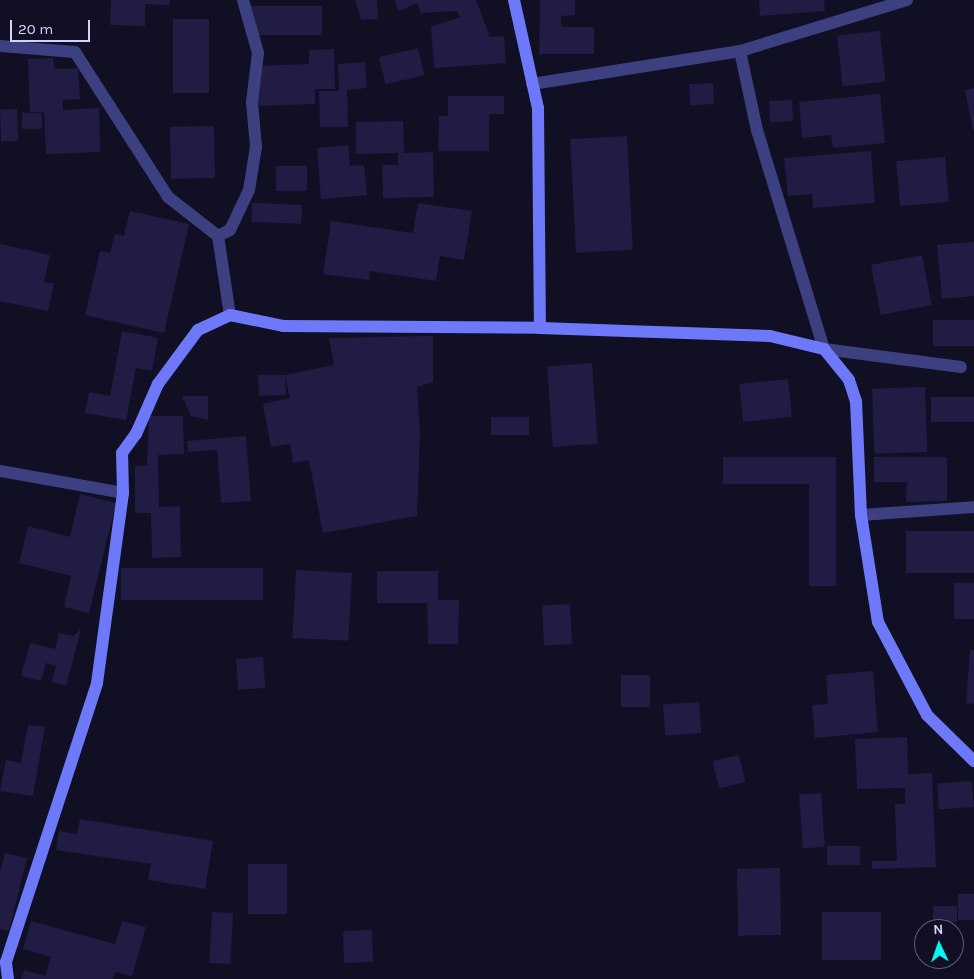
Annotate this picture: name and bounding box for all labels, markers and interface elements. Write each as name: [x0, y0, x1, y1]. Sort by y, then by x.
scale bar: [12, 10, 92, 42]
text: 20 m: [18, 20, 53, 38]
north arrow: [914, 919, 964, 969]
text: N: [933, 921, 944, 938]

